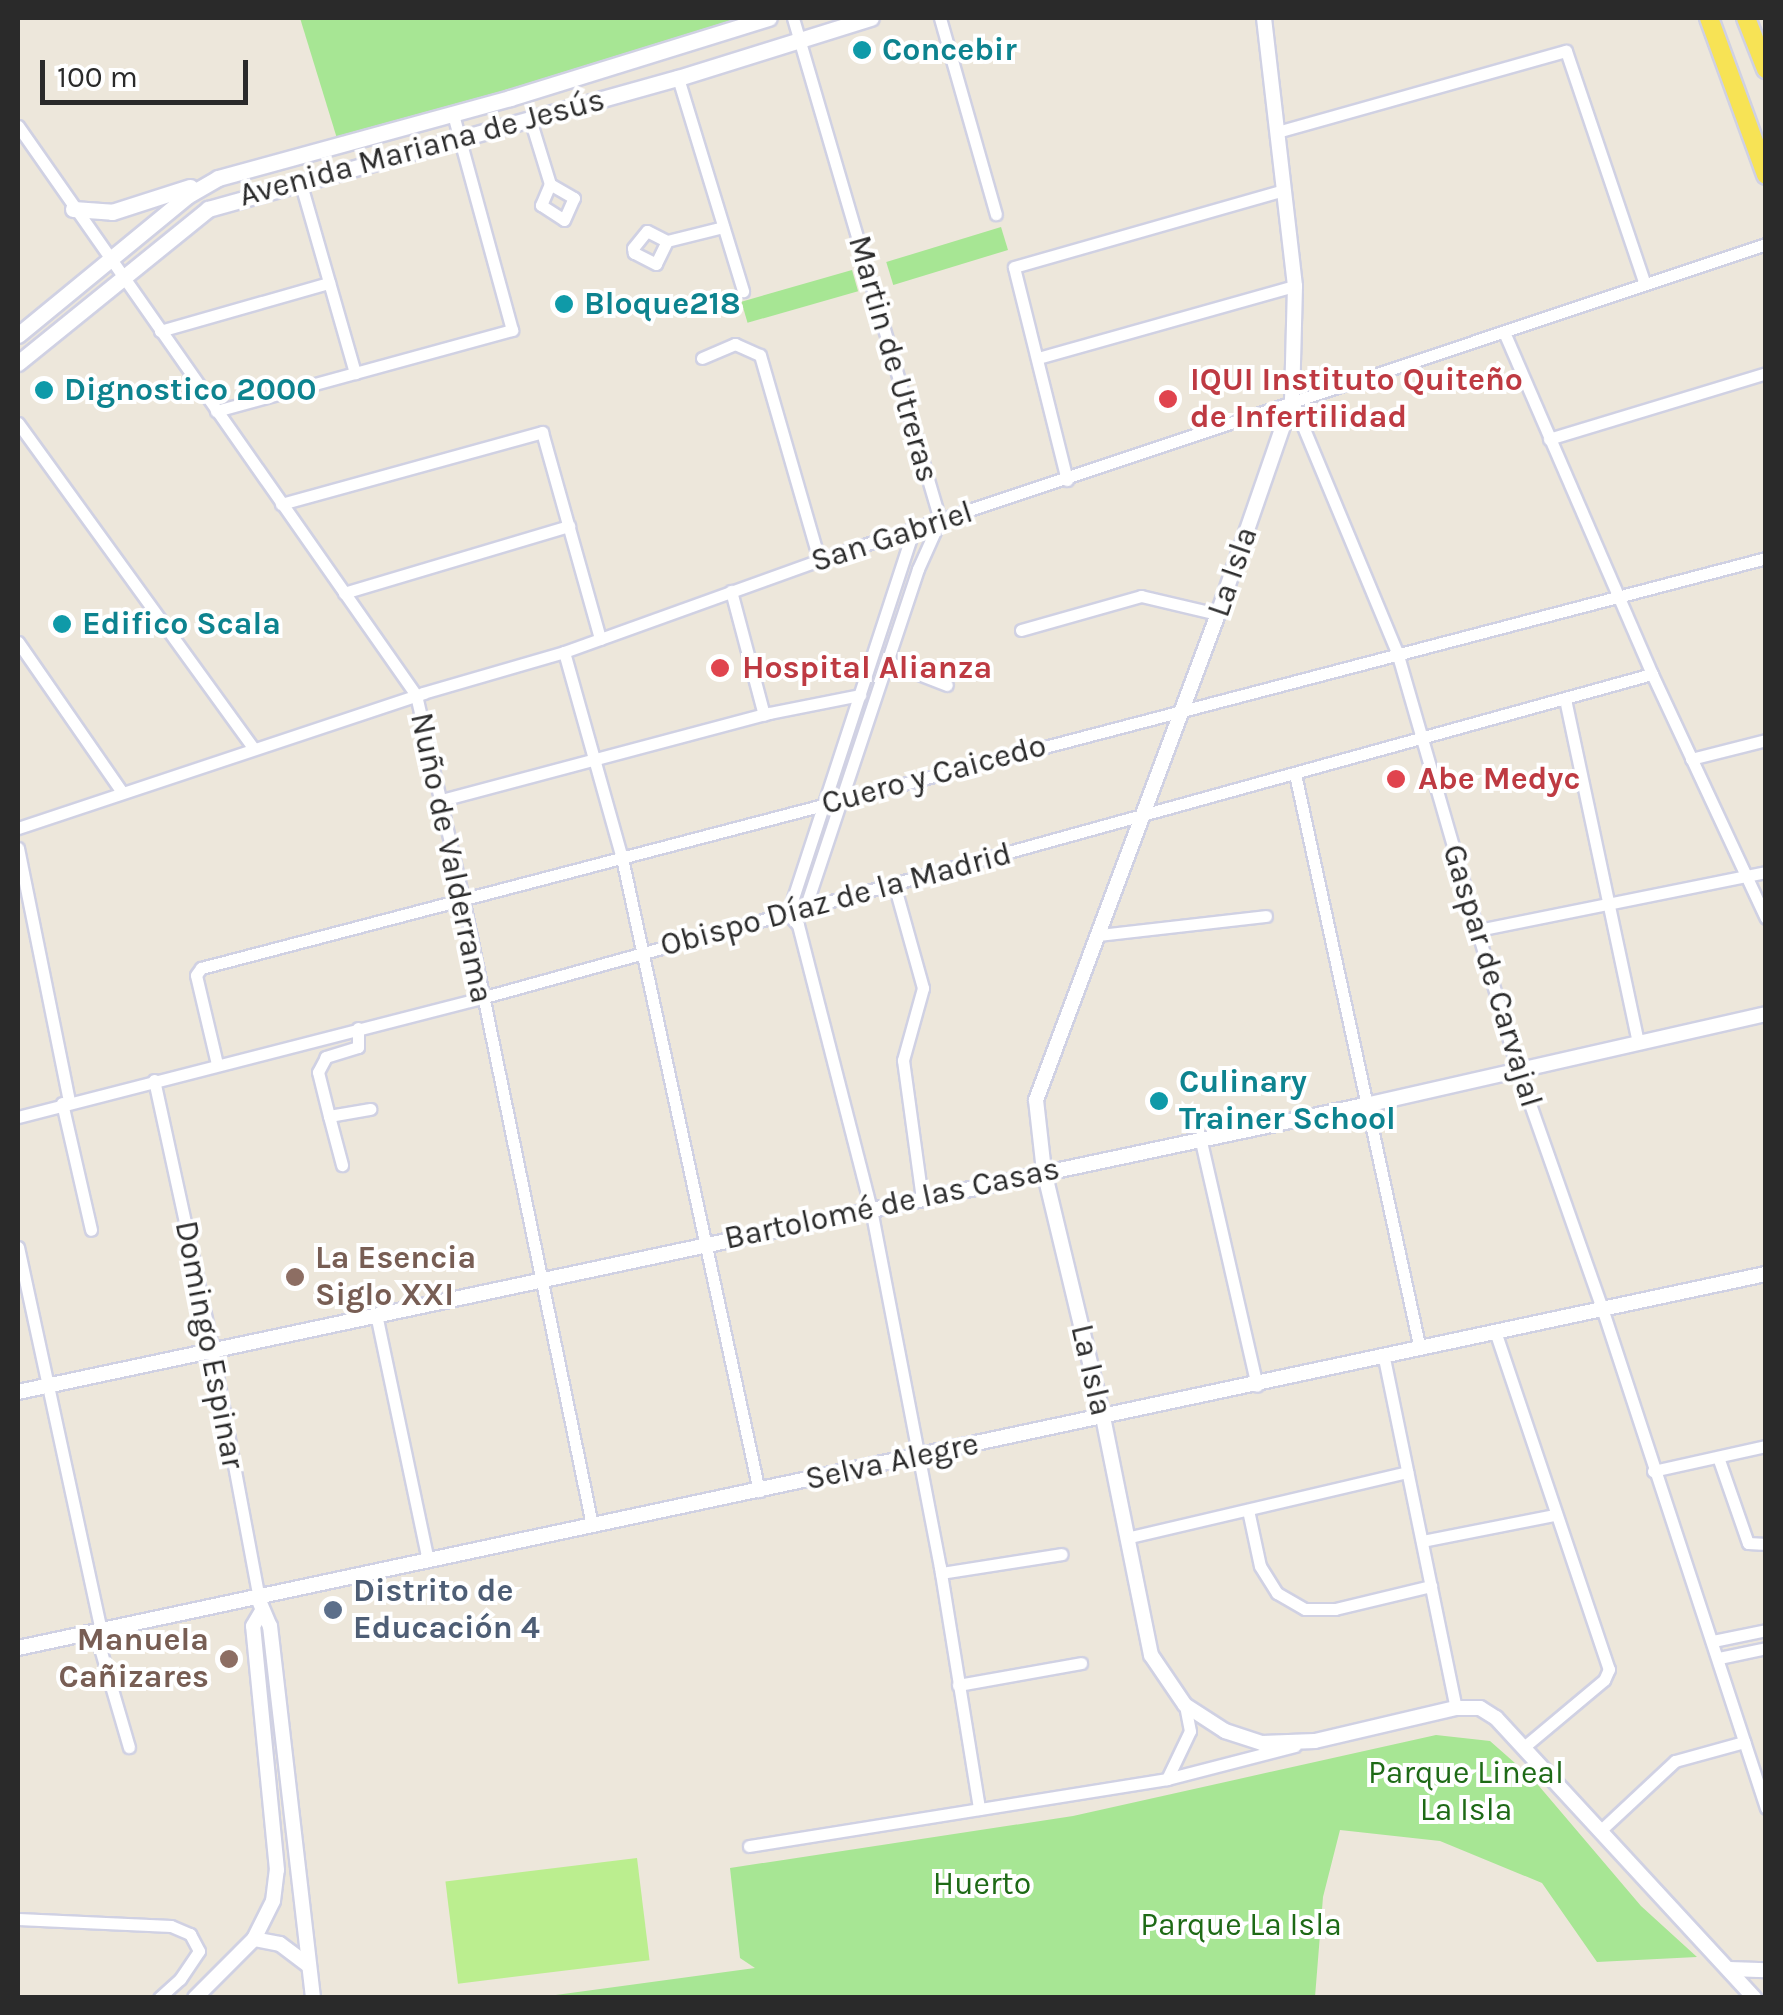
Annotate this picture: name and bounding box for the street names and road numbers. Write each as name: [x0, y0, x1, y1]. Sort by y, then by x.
street label: Avenida Mariana de Jesús: [235, 81, 609, 215]
street label: Martin de Utreras: [839, 231, 947, 487]
street label: San Gabriel: [806, 493, 978, 581]
street label: La Isla: [1200, 522, 1266, 622]
street label: Nuño de Valderrama: [401, 709, 501, 1007]
street label: Cuero y Caicedo: [818, 727, 1050, 823]
street label: Obispo Díaz de la Madrid: [656, 835, 1016, 965]
street label: Gaspar de Carvajal: [1434, 840, 1550, 1112]
street label: Bartolomé de las Casas: [721, 1150, 1063, 1258]
street label: Domingo Espinar: [166, 1218, 252, 1472]
street label: La Isla: [1062, 1321, 1120, 1419]
street label: Selva Alegre: [802, 1425, 982, 1499]

